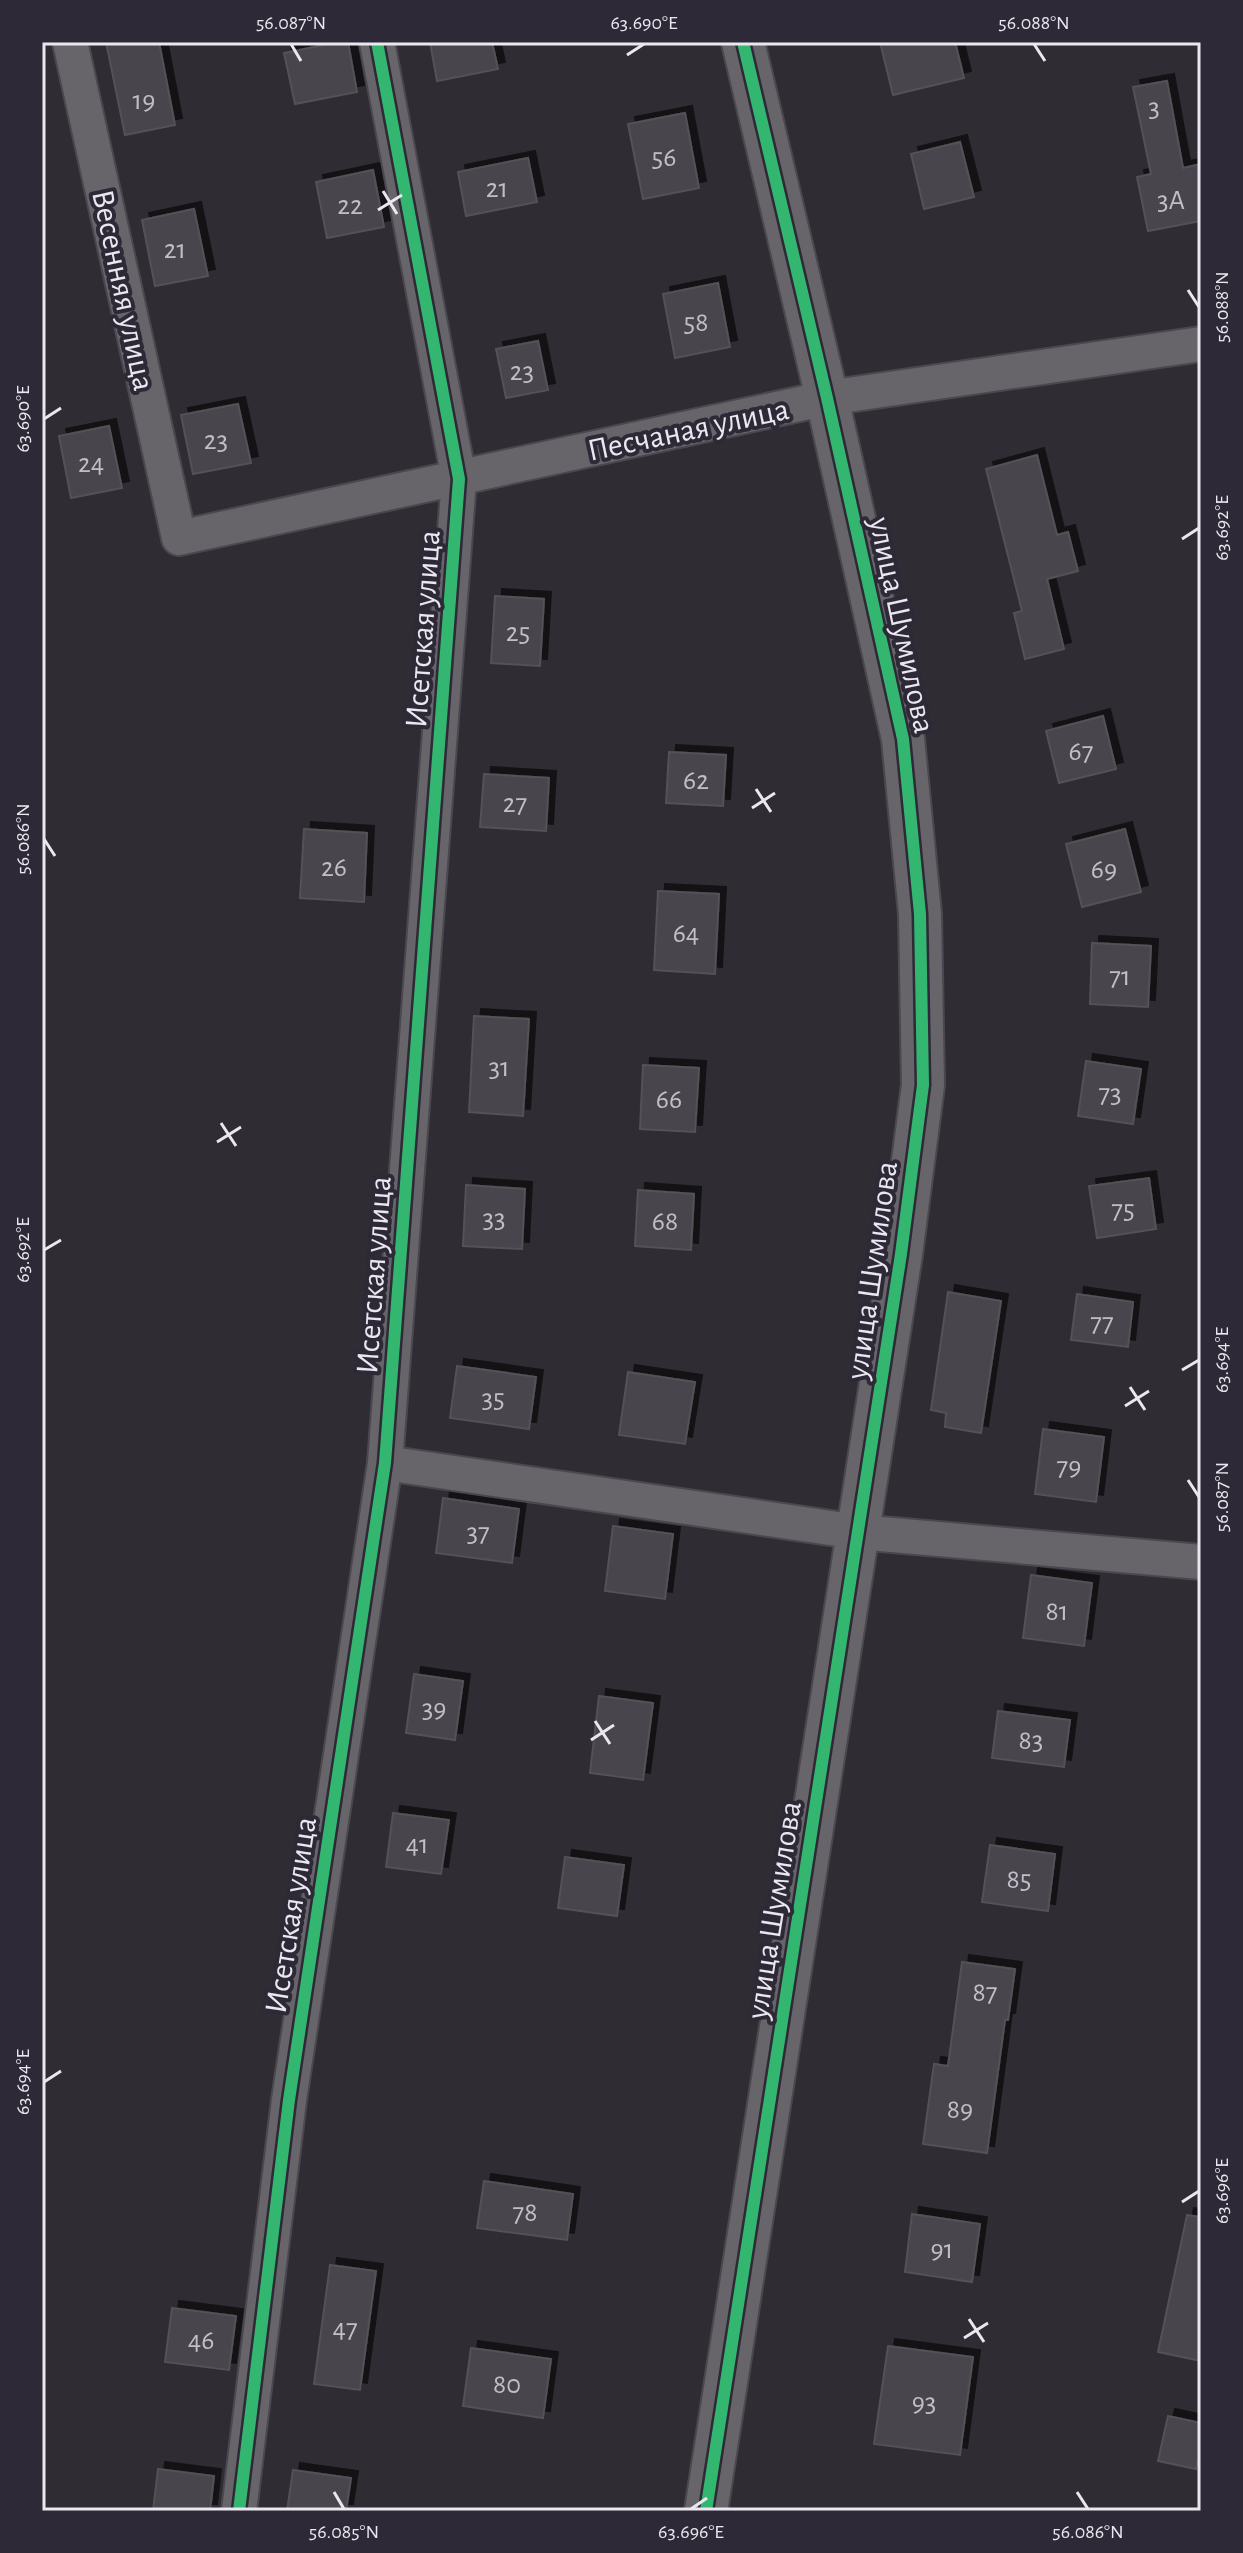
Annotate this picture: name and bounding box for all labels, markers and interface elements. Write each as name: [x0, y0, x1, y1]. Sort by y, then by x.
text: 56.087°N: [256, 13, 326, 33]
text: 63.690°E: [610, 13, 678, 33]
text: 56.088°N: [998, 13, 1070, 33]
house number: 19: [133, 87, 155, 115]
house number: 3: [1148, 94, 1160, 122]
house number: 56: [652, 144, 676, 172]
house number: 21: [486, 175, 508, 203]
street label: Весенняя улица: [86, 187, 160, 394]
house number: 3А: [1157, 187, 1185, 215]
house number: 22: [337, 192, 363, 220]
house number: 21: [164, 236, 186, 264]
text: 56.088°N: [1212, 271, 1232, 343]
house number: 58: [684, 309, 708, 337]
house number: 23: [510, 358, 534, 386]
text: 63.690°E: [13, 385, 33, 453]
street label: Песчаная улица: [585, 393, 792, 467]
house number: 23: [204, 427, 228, 455]
house number: 24: [78, 450, 104, 478]
text: 63.692°E: [1212, 495, 1232, 561]
street label: улица Шумилова: [863, 513, 941, 736]
street label: Исетская улица: [400, 529, 446, 729]
house number: 25: [506, 619, 530, 647]
house number: 67: [1069, 738, 1093, 766]
house number: 62: [683, 767, 709, 795]
house number: 27: [503, 790, 527, 818]
text: 56.086°N: [13, 803, 33, 875]
house number: 26: [321, 854, 347, 882]
house number: 69: [1091, 856, 1117, 884]
house number: 64: [673, 920, 699, 948]
house number: 71: [1109, 963, 1131, 991]
house number: 31: [488, 1054, 510, 1082]
house number: 73: [1098, 1080, 1122, 1108]
house number: 66: [656, 1086, 682, 1114]
street label: улица Шумилова: [841, 1159, 903, 1382]
street label: Исетская улица: [351, 1175, 397, 1375]
house number: 75: [1111, 1196, 1135, 1224]
house number: 33: [482, 1205, 506, 1233]
house number: 68: [652, 1208, 678, 1236]
text: 63.692°E: [13, 1217, 33, 1283]
house number: 77: [1090, 1309, 1114, 1337]
text: 63.694°E: [1212, 1327, 1232, 1393]
house number: 35: [481, 1385, 505, 1413]
house number: 79: [1057, 1453, 1081, 1481]
text: 56.087°N: [1212, 1462, 1232, 1532]
house number: 37: [466, 1519, 490, 1547]
house number: 81: [1046, 1598, 1068, 1626]
house number: 39: [422, 1695, 446, 1723]
house number: 83: [1019, 1727, 1043, 1755]
street label: улица Шумилова: [741, 1799, 807, 2022]
street label: Исетская улица: [260, 1815, 322, 2016]
house number: 41: [405, 1831, 429, 1859]
house number: 85: [1007, 1866, 1031, 1894]
house number: 87: [973, 1979, 997, 2007]
text: 63.694°E: [13, 2049, 33, 2115]
house number: 89: [947, 2096, 973, 2124]
text: 63.696°E: [1212, 2158, 1232, 2224]
house number: 78: [513, 2199, 537, 2227]
house number: 91: [931, 2236, 953, 2264]
house number: 47: [332, 2315, 358, 2343]
house number: 46: [188, 2327, 214, 2355]
house number: 80: [493, 2371, 521, 2399]
house number: 93: [912, 2389, 936, 2417]
text: 56.085°N: [309, 2522, 379, 2542]
text: 63.696°E: [658, 2522, 724, 2542]
text: 56.086°N: [1052, 2522, 1124, 2542]

